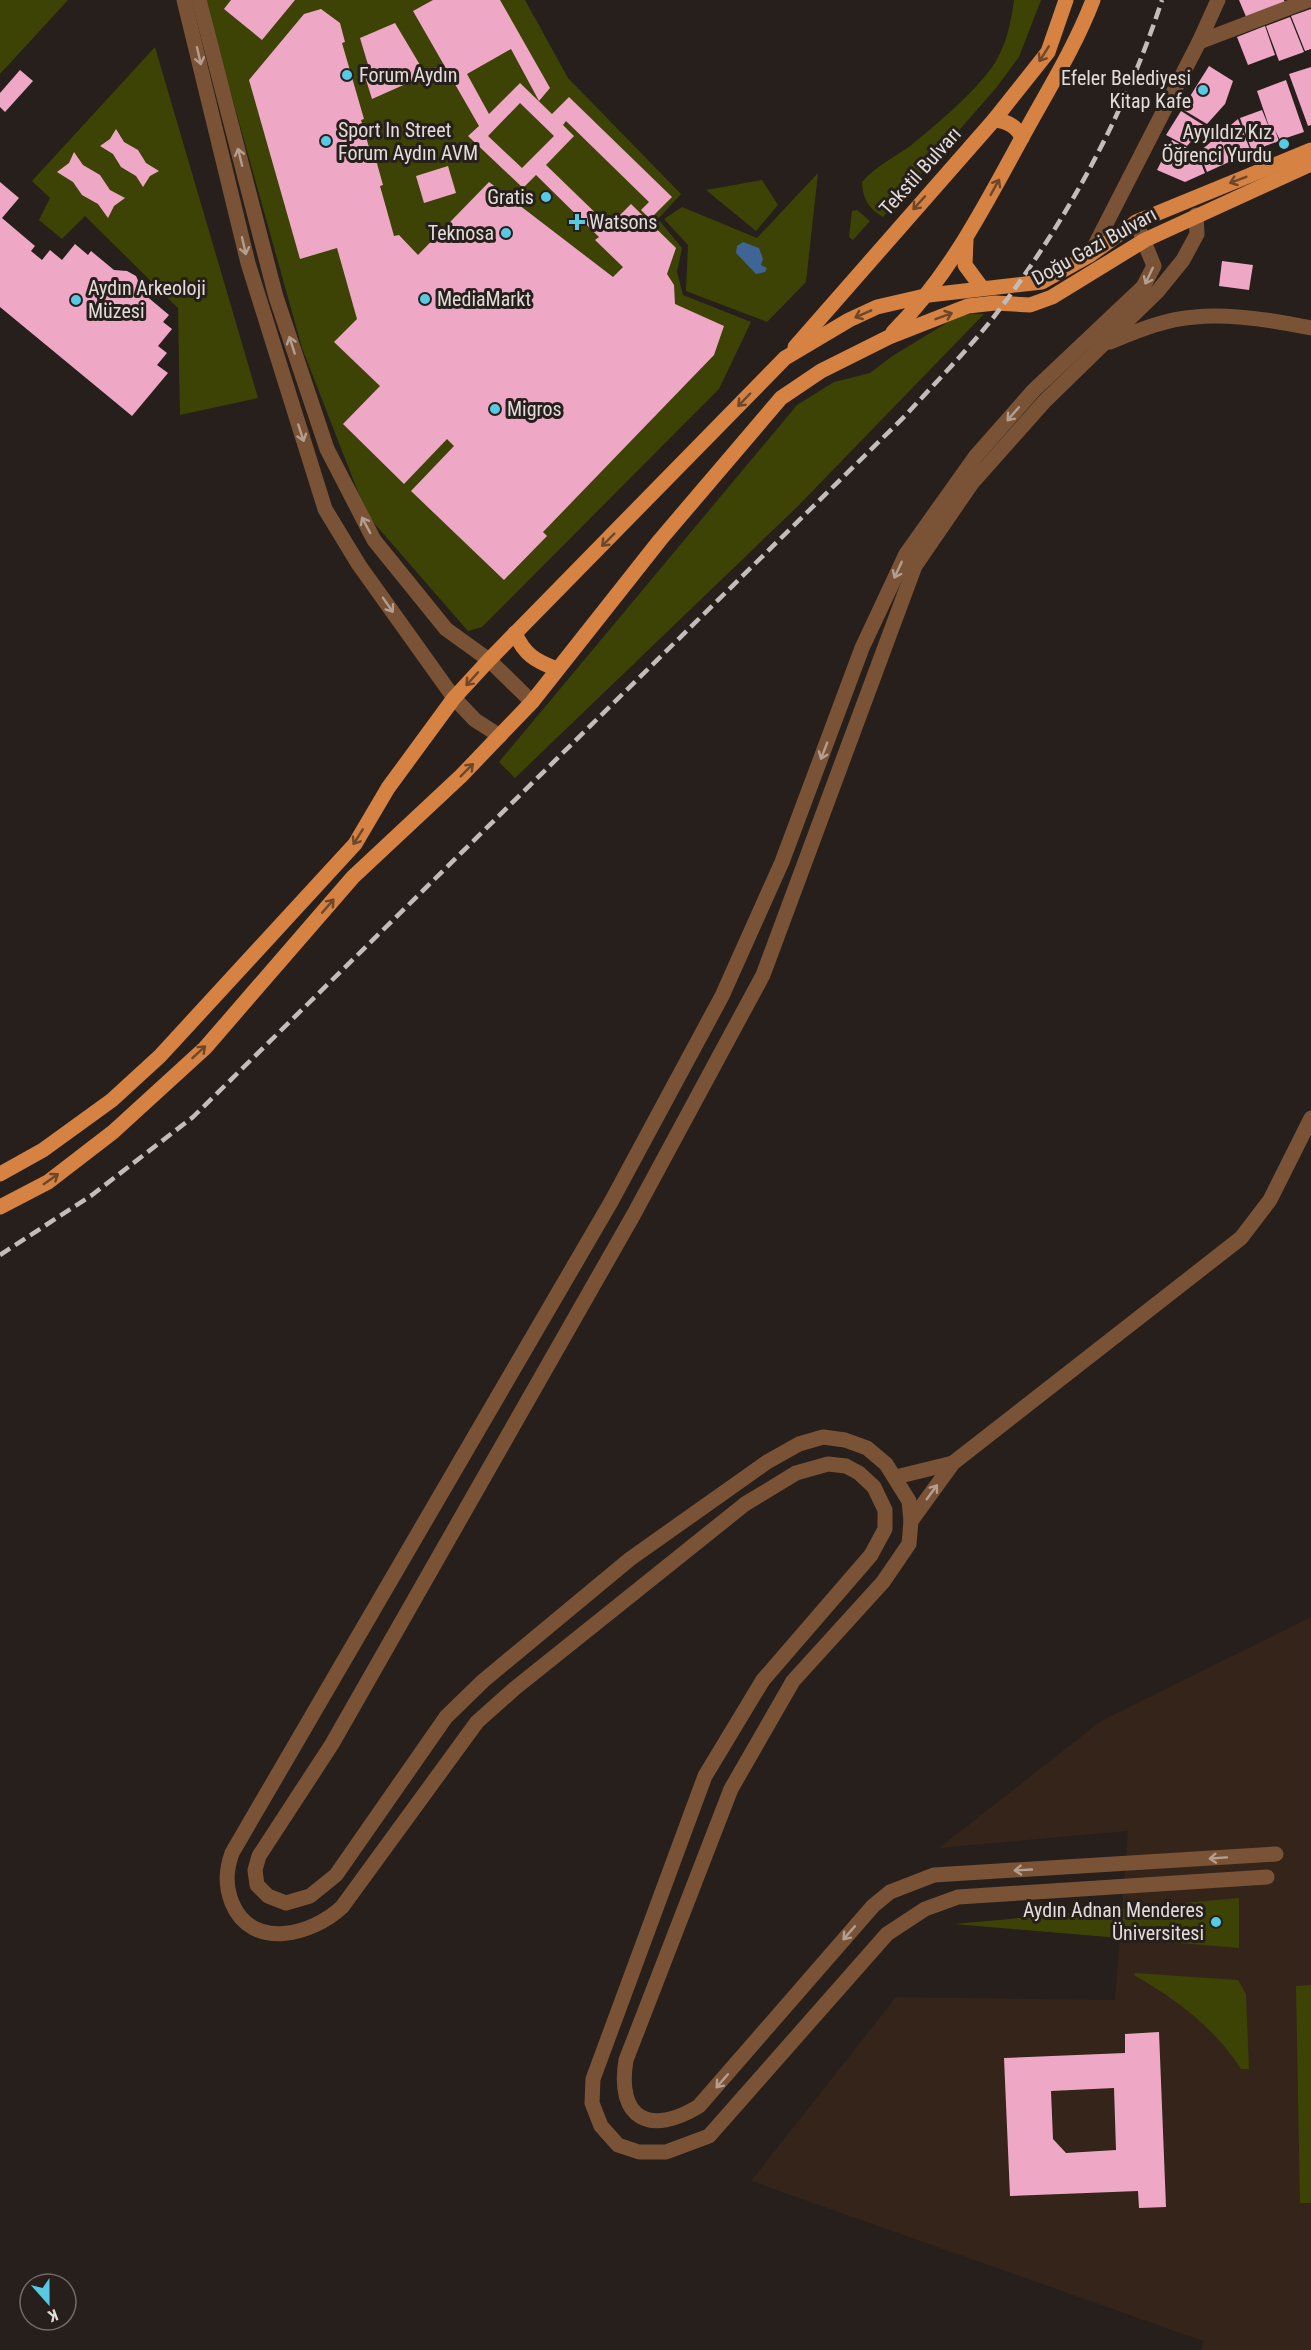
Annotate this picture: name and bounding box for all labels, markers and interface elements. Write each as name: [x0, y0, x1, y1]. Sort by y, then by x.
one-way arrow: [1038, 45, 1050, 62]
one-way arrow: [194, 46, 205, 66]
place label: Forum Aydın: [359, 63, 457, 87]
place label: Efeler Belediyesi Kitap Kafe: [1061, 66, 1191, 113]
marker: Forum Aydın: [340, 68, 354, 82]
marker: Efeler Belediyesi Kitap Kafe: [1196, 83, 1210, 97]
place label: Sport In Street Forum Aydın AVM: [338, 118, 478, 165]
place label: Ayyıldız Kız Öğrenci Yurdu: [1161, 120, 1272, 167]
street label: Tekstil Bulvarı: [874, 122, 966, 220]
marker: Sport In Street Forum Aydın AVM: [319, 134, 333, 148]
marker: Ayyıldız Kız Öğrenci Yurdu: [1277, 137, 1291, 151]
one-way arrow: [234, 148, 246, 167]
one-way arrow: [1229, 175, 1247, 186]
one-way arrow: [989, 179, 1001, 196]
place label: Gratis: [487, 185, 534, 209]
marker: Gratis: [539, 190, 553, 204]
one-way arrow: [912, 195, 926, 210]
street label: Doğu Gazi Bulvarı: [1027, 202, 1161, 290]
place label: Watsons: [589, 210, 657, 234]
marker: Watsons: [570, 215, 584, 229]
place label: Teknosa: [428, 221, 494, 245]
marker: Teknosa: [499, 226, 513, 240]
one-way arrow: [239, 236, 250, 255]
one-way arrow: [1143, 266, 1155, 284]
place label: Aydın Arkeoloji Müzesi: [88, 276, 206, 323]
place label: MediaMarkt: [437, 287, 531, 311]
marker: MediaMarkt: [418, 292, 432, 306]
marker: Aydın Arkeoloji Müzesi: [69, 293, 83, 307]
one-way arrow: [855, 308, 873, 320]
one-way arrow: [934, 310, 953, 321]
one-way arrow: [286, 336, 297, 355]
one-way arrow: [737, 393, 752, 408]
place label: Migros: [507, 397, 562, 421]
marker: Migros: [488, 402, 502, 416]
one-way arrow: [1006, 406, 1020, 421]
one-way arrow: [296, 423, 307, 442]
one-way arrow: [360, 516, 371, 534]
one-way arrow: [601, 532, 615, 547]
one-way arrow: [891, 561, 903, 579]
one-way arrow: [382, 597, 394, 613]
one-way arrow: [465, 671, 479, 686]
one-way arrow: [817, 741, 828, 759]
one-way arrow: [460, 762, 475, 777]
one-way arrow: [352, 828, 364, 845]
one-way arrow: [321, 899, 335, 914]
one-way arrow: [192, 1045, 207, 1060]
one-way arrow: [43, 1173, 59, 1185]
one-way arrow: [926, 1485, 938, 1501]
one-way arrow: [1209, 1853, 1229, 1864]
one-way arrow: [1014, 1865, 1034, 1876]
place label: Aydın Adnan Menderes Üniversitesi: [1023, 1898, 1204, 1945]
marker: Aydın Adnan Menderes Üniversitesi: [1209, 1915, 1223, 1929]
one-way arrow: [842, 1925, 856, 1940]
one-way arrow: [715, 2073, 729, 2088]
north arrow: [18, 2272, 78, 2332]
text: K: [46, 2305, 61, 2326]

